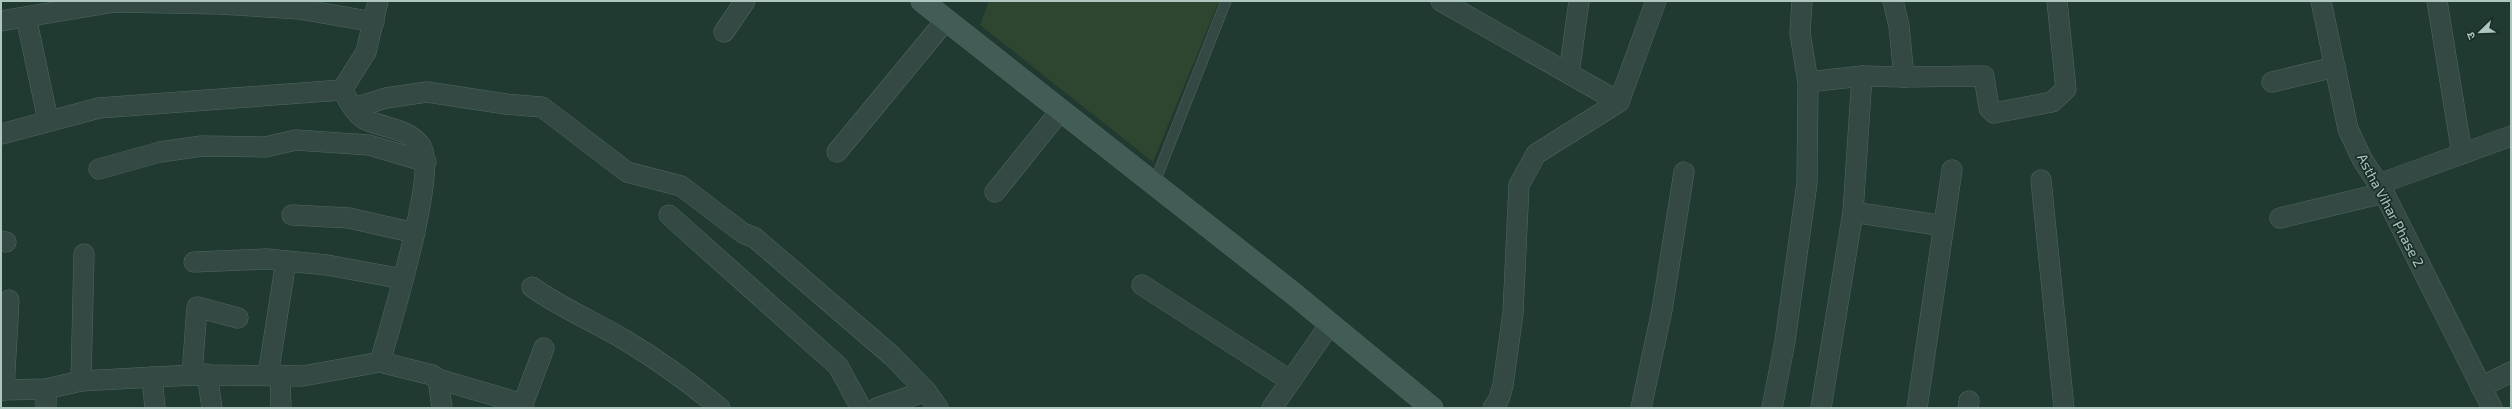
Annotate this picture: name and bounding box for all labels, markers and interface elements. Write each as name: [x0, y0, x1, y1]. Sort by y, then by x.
north arrow: [2460, 12, 2500, 52]
text: उ: [2463, 30, 2478, 42]
street label: Astha Vihar Phase 2: [2354, 151, 2428, 270]

